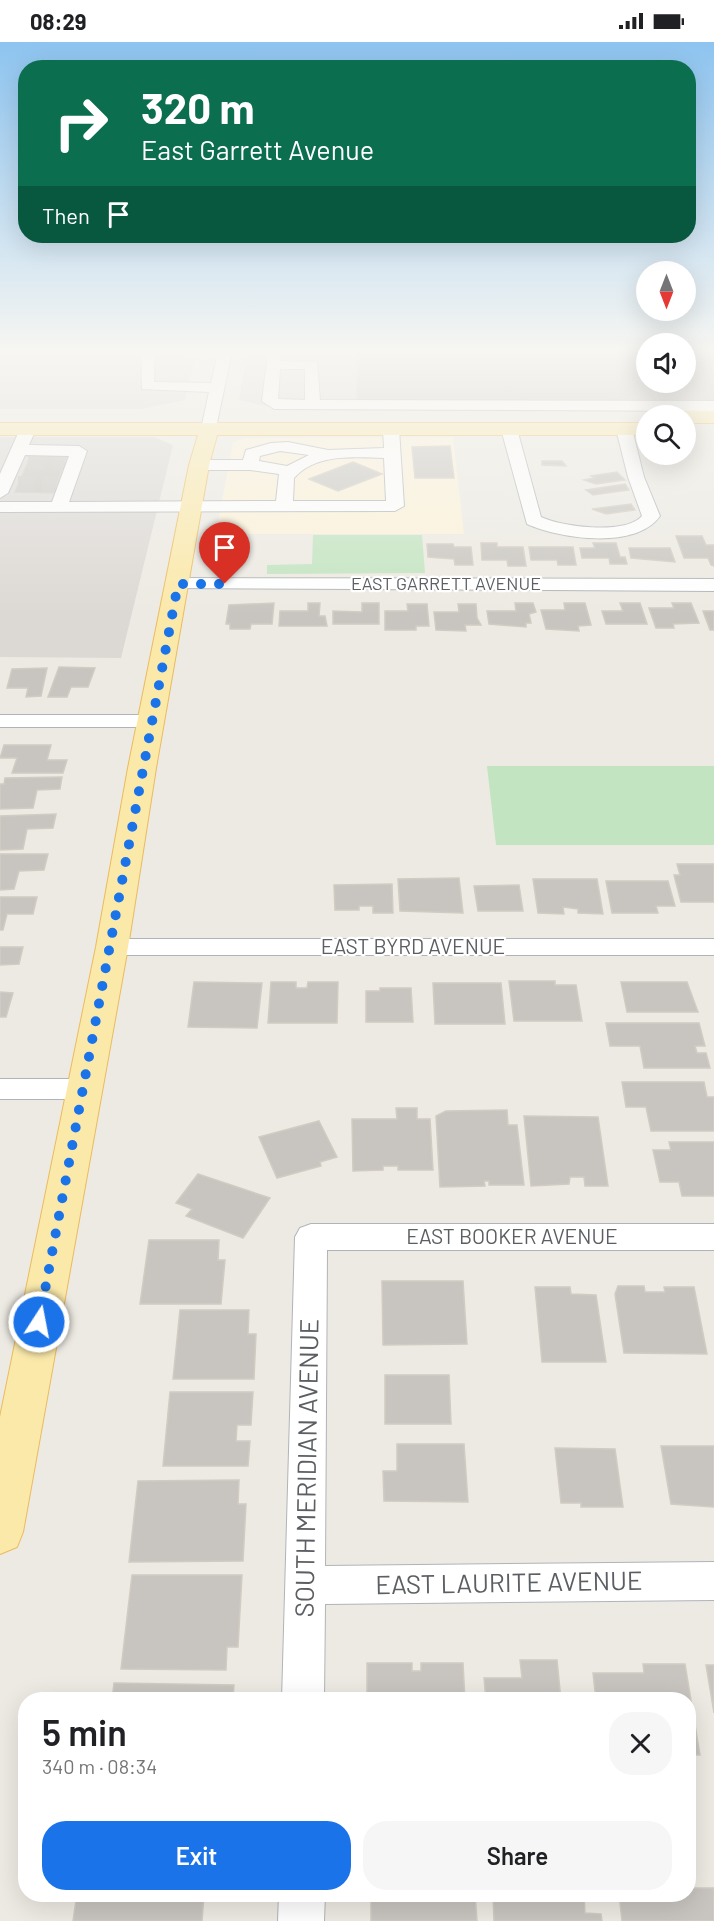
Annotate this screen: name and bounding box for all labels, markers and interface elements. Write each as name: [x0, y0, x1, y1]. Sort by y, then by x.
text: 08:29: [30, 8, 86, 34]
text: 320 m: [141, 82, 255, 132]
icon: right: [42, 84, 120, 162]
text: East Garrett Avenue: [141, 133, 374, 165]
icon: arrive: [102, 198, 135, 231]
text: Then: [42, 202, 90, 228]
north arrow: [636, 261, 696, 321]
map controls: [636, 261, 696, 465]
button: sound: [636, 333, 696, 393]
button: search: [636, 405, 696, 465]
pin: [199, 522, 250, 584]
icon: arrive: [208, 531, 241, 564]
street label: EAST GARRETT AVENUE: [351, 572, 541, 594]
street label: EAST BYRD AVENUE: [321, 933, 505, 958]
street label: EAST BOOKER AVENUE: [406, 1223, 618, 1248]
position arrow: [7, 1290, 71, 1354]
street label: SOUTH MERIDIAN AVENUE: [287, 1318, 324, 1618]
street label: EAST LAURITE AVENUE: [375, 1564, 643, 1599]
text: 5 min: [42, 1710, 127, 1753]
button: close: [609, 1712, 672, 1775]
text: 340 m · 08:34: [42, 1754, 157, 1778]
button: Exit: [42, 1821, 351, 1890]
button: Share: [363, 1821, 672, 1890]

